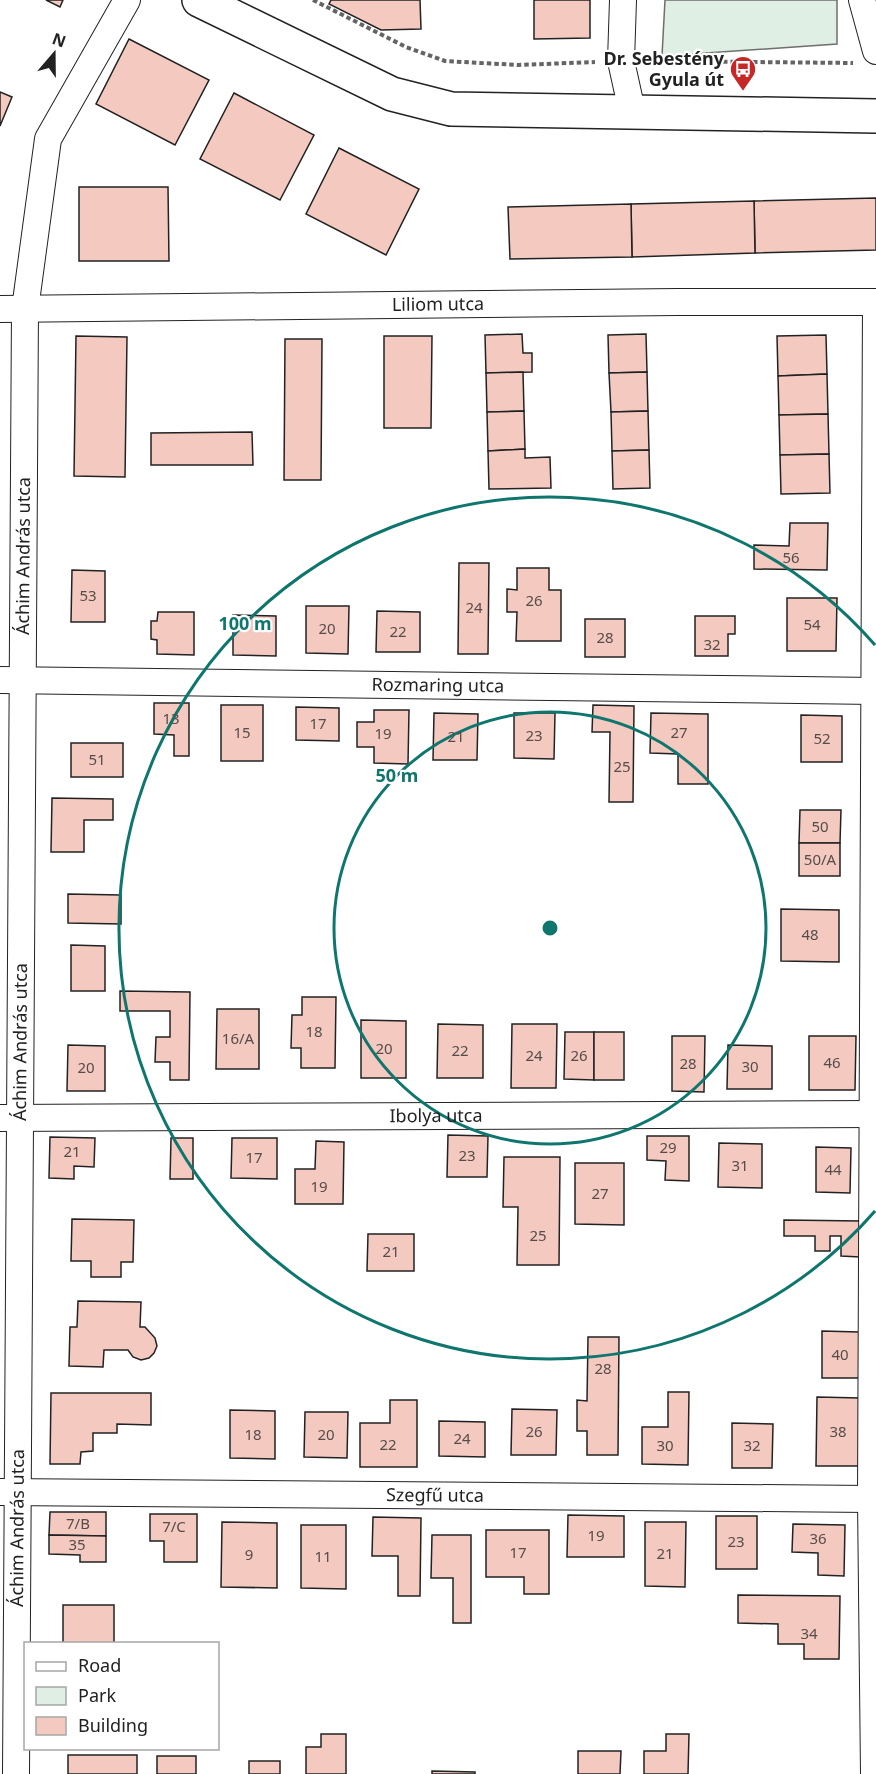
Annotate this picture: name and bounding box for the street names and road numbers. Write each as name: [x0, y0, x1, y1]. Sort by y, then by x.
street label: Liliom utca: [392, 291, 484, 316]
street label: Áchim András utca: [10, 477, 35, 635]
street label: Rozmaring utca: [371, 672, 504, 697]
street label: Áchim András utca: [7, 963, 32, 1121]
street label: Ibolya utca: [389, 1103, 483, 1127]
street label: Áchim András utca: [4, 1449, 29, 1607]
street label: Szegfű utca: [386, 1482, 484, 1507]

